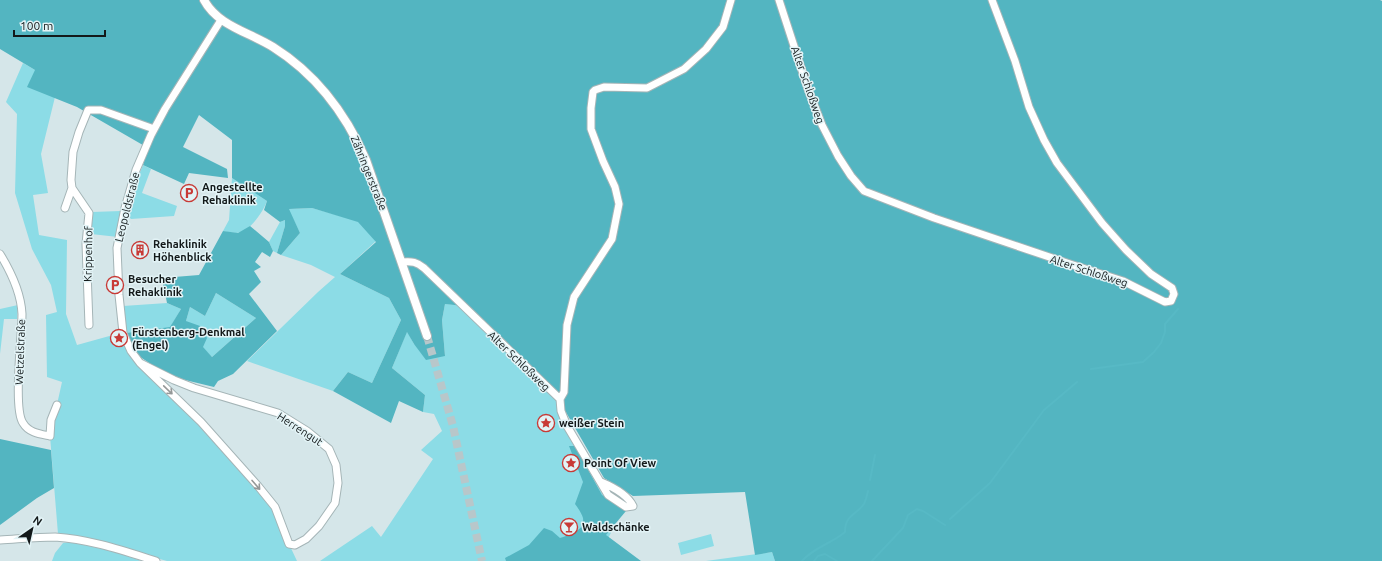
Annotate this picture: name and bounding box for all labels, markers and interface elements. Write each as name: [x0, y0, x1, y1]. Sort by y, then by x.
scale bar: [14, 12, 105, 38]
text: 100 m: [20, 19, 53, 32]
street label: Alter Schloßweg: [789, 45, 827, 125]
street label: Zähringerstraße: [349, 134, 389, 212]
street label: Leopoldstraße: [112, 171, 142, 243]
place label: Angestellte Rehaklinik: [202, 181, 263, 206]
parking icon: Angestellte Rehaklinik: [179, 183, 199, 203]
street label: Krippenhof: [82, 225, 94, 282]
place label: Rehaklinik Höhenblick: [153, 238, 212, 263]
building icon: Rehaklinik Höhenblick: [130, 240, 150, 260]
street label: Alter Schloßweg: [1049, 253, 1129, 289]
place label: Besucher Rehaklinik: [128, 273, 183, 298]
parking icon: Besucher Rehaklinik: [105, 275, 125, 295]
street label: Wetzelstraße: [13, 319, 27, 385]
place label: Fürstenberg-Denkmal (Engel): [132, 326, 245, 352]
place icon: Fürstenberg-Denkmal (Engel): [109, 328, 129, 348]
street label: Alter Schloßweg: [486, 329, 552, 393]
one-way arrow: [163, 385, 173, 395]
street label: Herrengut: [275, 410, 325, 448]
place icon: weißer Stein: [536, 413, 556, 433]
place label: weißer Stein: [559, 417, 624, 429]
place icon: Point Of View: [561, 453, 581, 473]
place label: Point Of View: [584, 457, 657, 469]
one-way arrow: [252, 480, 261, 490]
north arrow: [12, 509, 52, 549]
text: N: [31, 513, 44, 528]
bar icon: Waldschänke: [559, 517, 579, 537]
place label: Waldschänke: [582, 521, 650, 533]

